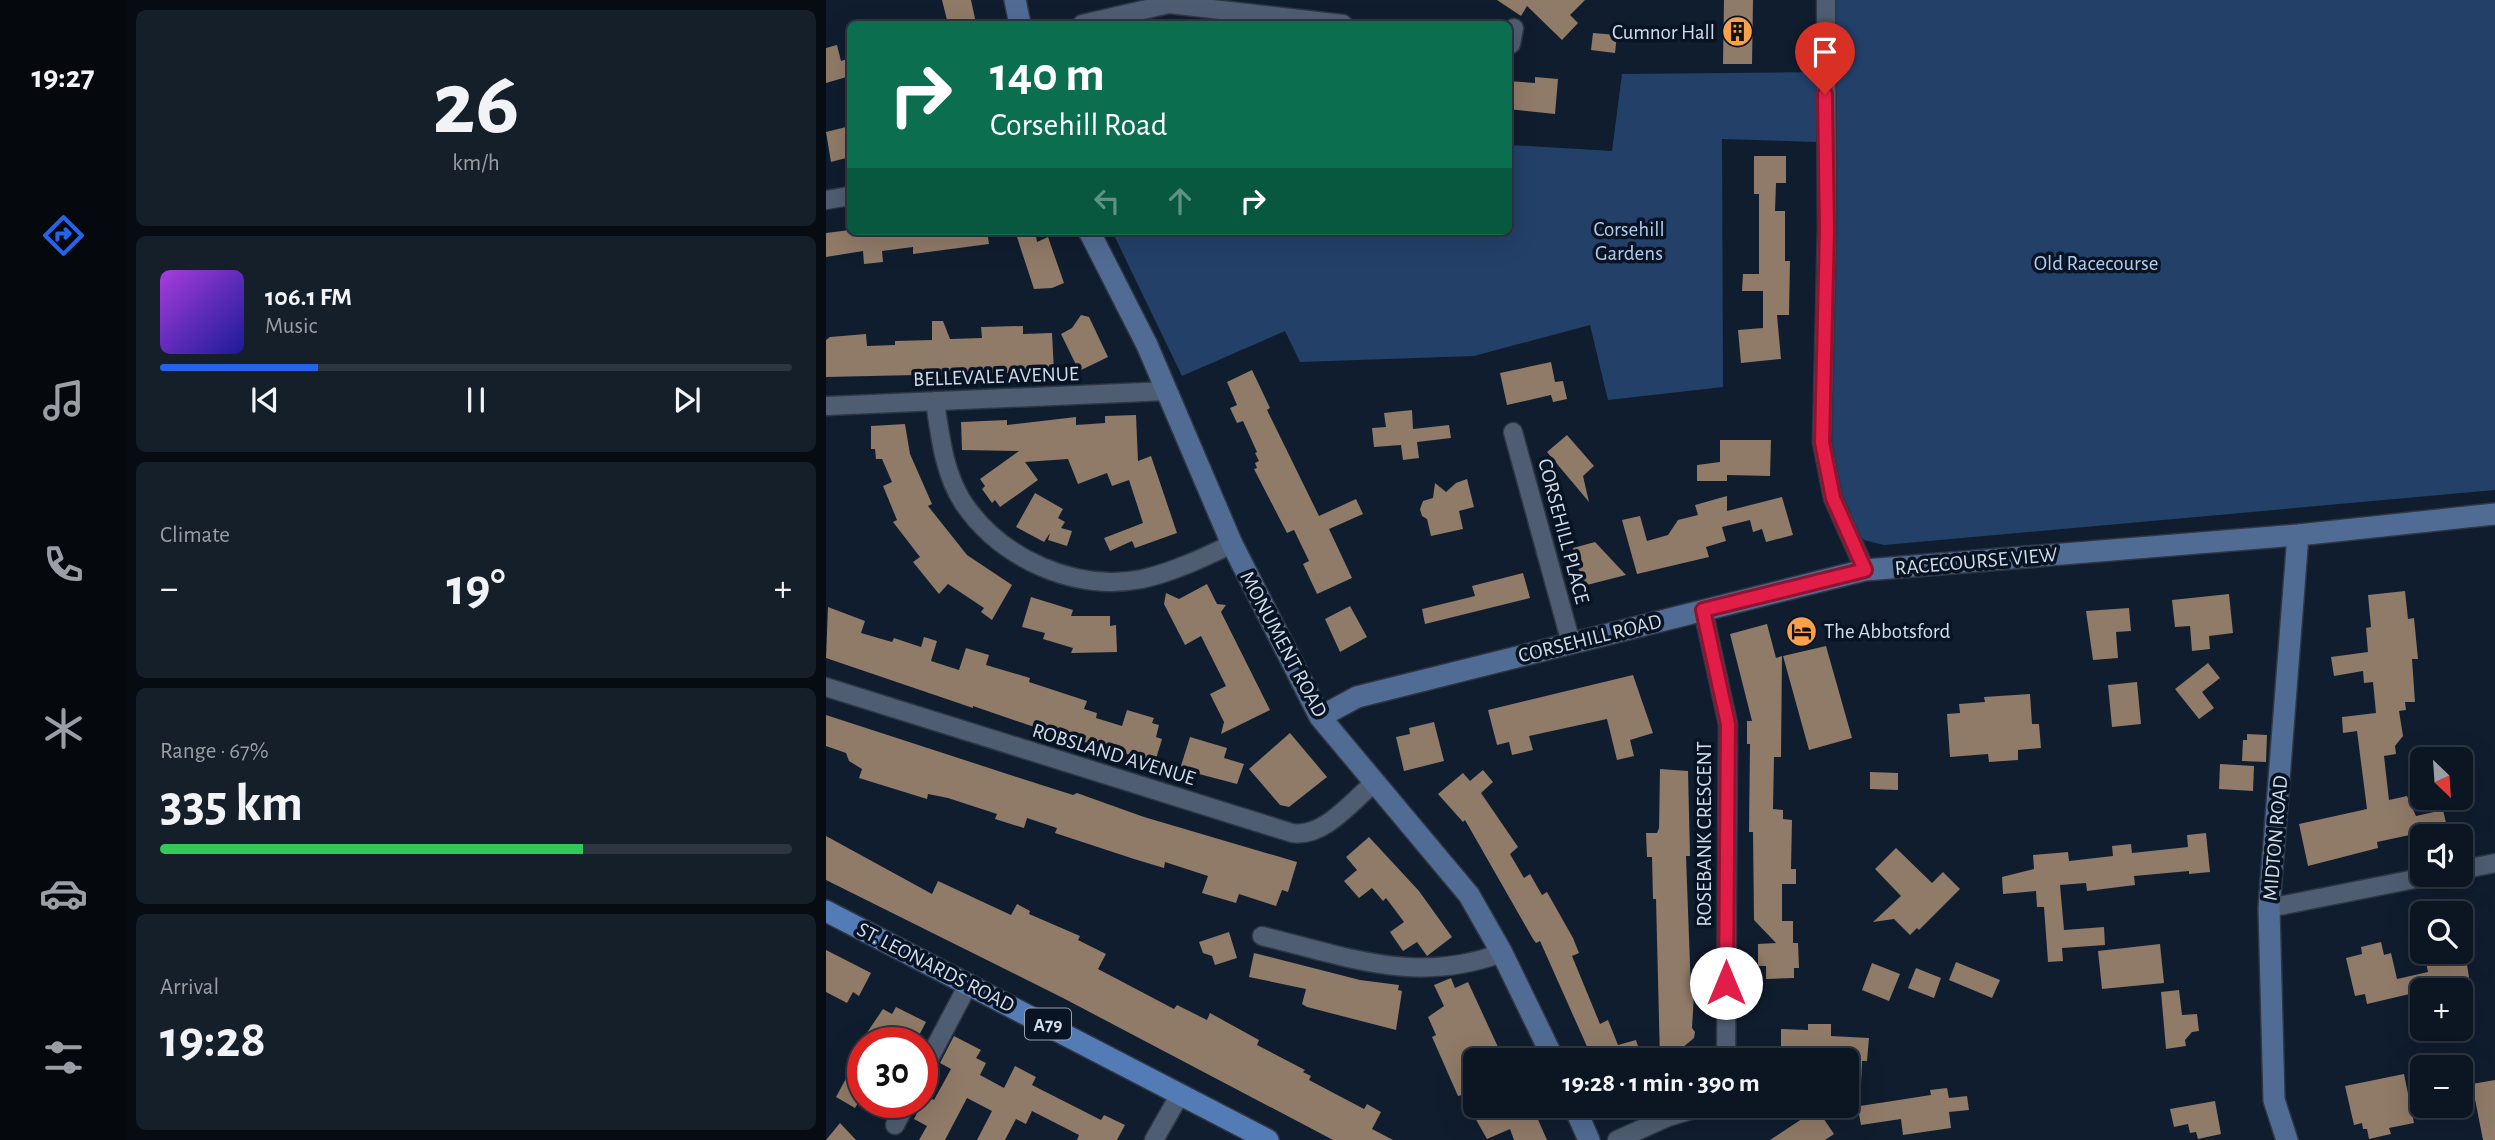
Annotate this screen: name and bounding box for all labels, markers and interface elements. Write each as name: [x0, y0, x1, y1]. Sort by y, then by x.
building icon: Cumnor Hall: [1721, 15, 1755, 49]
place label: Cumnor Hall: [1612, 22, 1715, 43]
pin: [1795, 22, 1855, 94]
icon: arrive: [1806, 33, 1844, 71]
icon: right: [875, 49, 966, 140]
text: 140 m: [990, 51, 1105, 100]
text: 26: [433, 59, 519, 150]
text: 19:27: [31, 61, 95, 93]
text: Corsehill Road: [990, 109, 1167, 141]
text: km/h: [452, 152, 500, 175]
icon: left: [1088, 182, 1126, 220]
icon: ahead: [1161, 182, 1199, 220]
icon: right: [1234, 182, 1272, 220]
icon: directions: [39, 211, 88, 260]
park label: Corsehill Gardens: [1593, 219, 1665, 264]
park label: Old Racecourse: [2034, 253, 2158, 274]
text: 106.1 FM: [265, 284, 352, 310]
text: Music: [265, 315, 317, 338]
street label: BELLEVALE AVENUE: [913, 363, 1079, 390]
icon: music: [39, 376, 88, 425]
icon: previous: [246, 381, 284, 419]
icon: pause: [457, 381, 495, 419]
icon: next: [668, 381, 706, 419]
street label: CORSEHILL PLACE: [1534, 456, 1593, 606]
text: Climate: [160, 524, 230, 547]
icon: phone: [39, 540, 88, 589]
street label: RACECOURSE VIEW: [1894, 544, 2058, 579]
text: 19°: [446, 562, 506, 614]
street label: MONUMENT ROAD: [1236, 568, 1331, 721]
text: −: [160, 570, 178, 608]
text: +: [774, 570, 792, 608]
street label: CORSEHILL ROAD: [1516, 611, 1664, 666]
hotel icon: The Abbotsford: [1784, 614, 1818, 648]
place label: The Abbotsford: [1824, 621, 1950, 642]
icon: climate: [39, 704, 88, 753]
street label: ROBSLAND AVENUE: [1030, 720, 1198, 789]
text: Range · 67%: [160, 740, 269, 763]
street label: ROSEBANK CRESCENT: [1694, 741, 1715, 927]
north arrow: [2410, 747, 2473, 810]
map controls: [2410, 747, 2473, 1118]
street label: MIDTON ROAD: [2260, 775, 2291, 902]
text: 335 km: [160, 778, 303, 830]
button: sound: [2410, 824, 2473, 887]
icon: car: [39, 869, 88, 918]
button: search: [2410, 901, 2473, 964]
street label: ST. LEONARDS ROAD: [854, 919, 1018, 1016]
position arrow: [1689, 946, 1763, 1020]
text: Arrival: [160, 976, 219, 999]
button: +: [2410, 978, 2473, 1041]
road number: A79: [1025, 1008, 1071, 1040]
text: 19:28: [160, 1014, 266, 1066]
speed limit sign: 30: [847, 1027, 938, 1118]
icon: filters: [39, 1033, 88, 1082]
button: −: [2410, 1055, 2473, 1118]
text: 19:28 · 1 min · 390 m: [1562, 1070, 1760, 1096]

